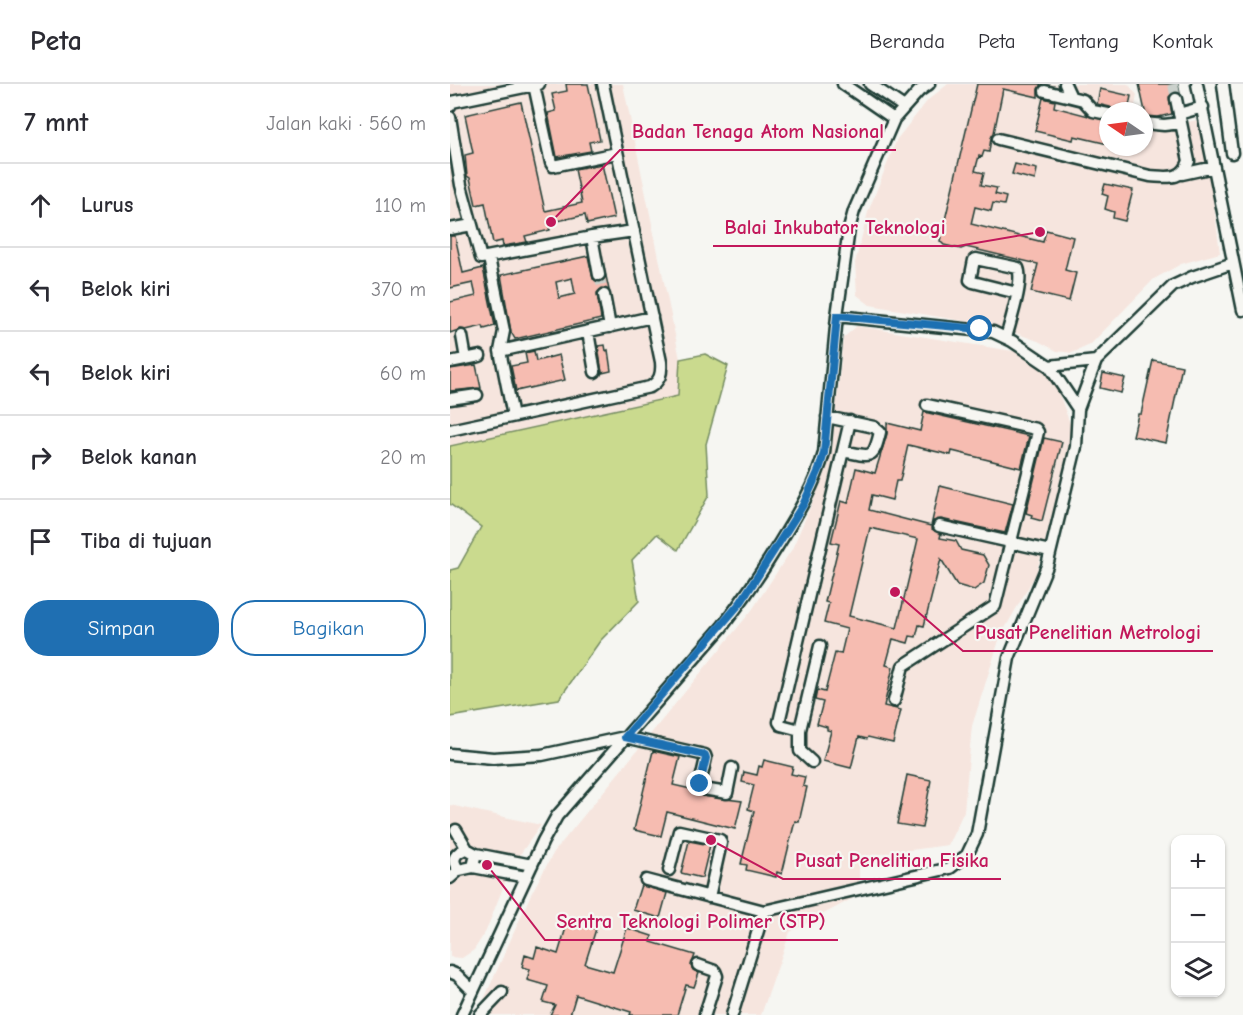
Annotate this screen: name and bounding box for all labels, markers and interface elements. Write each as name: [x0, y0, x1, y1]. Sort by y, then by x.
text: Peta: [30, 25, 82, 57]
text: Beranda: [869, 29, 945, 53]
text: Peta: [978, 29, 1016, 53]
text: Tentang: [1049, 29, 1119, 53]
text: Kontak: [1152, 29, 1213, 53]
north arrow: [1099, 102, 1153, 156]
text: 7 mnt: [24, 108, 88, 138]
text: Jalan kaki · 560 m: [266, 112, 426, 135]
callout: Badan Tenaga Atom Nasional: [620, 112, 896, 150]
text: Badan Tenaga Atom Nasional: [632, 120, 884, 143]
icon: ahead: [24, 189, 57, 222]
text: Lurus: [81, 192, 133, 218]
text: 110 m: [375, 194, 426, 217]
callout: Balai Inkubator Teknologi: [713, 208, 958, 246]
text: Balai Inkubator Teknologi: [724, 216, 946, 239]
icon: left: [24, 273, 57, 306]
text: Belok kiri: [81, 276, 171, 302]
text: 370 m: [371, 278, 426, 301]
route start: [966, 315, 992, 341]
icon: left: [24, 357, 57, 390]
text: Belok kiri: [81, 360, 171, 386]
text: 60 m: [380, 362, 426, 385]
icon: right: [24, 441, 57, 474]
text: Belok kanan: [81, 444, 197, 470]
text: 20 m: [380, 446, 426, 469]
icon: arrive: [24, 525, 57, 558]
text: Tiba di tujuan: [81, 528, 212, 554]
button: Simpan: [24, 600, 219, 656]
button: Bagikan: [231, 600, 426, 656]
callout: Pusat Penelitian Metrologi: [963, 613, 1213, 651]
text: Pusat Penelitian Metrologi: [975, 621, 1201, 644]
route end: [686, 770, 712, 796]
map controls: [1171, 835, 1225, 997]
button: +: [1171, 835, 1225, 889]
callout: Pusat Penelitian Fisika: [783, 841, 1001, 879]
text: Pusat Penelitian Fisika: [795, 849, 989, 872]
button: −: [1171, 889, 1225, 943]
callout: Sentra Teknologi Polimer (STP): [545, 902, 838, 940]
text: Sentra Teknologi Polimer (STP): [556, 910, 826, 933]
button: layers: [1171, 943, 1225, 997]

